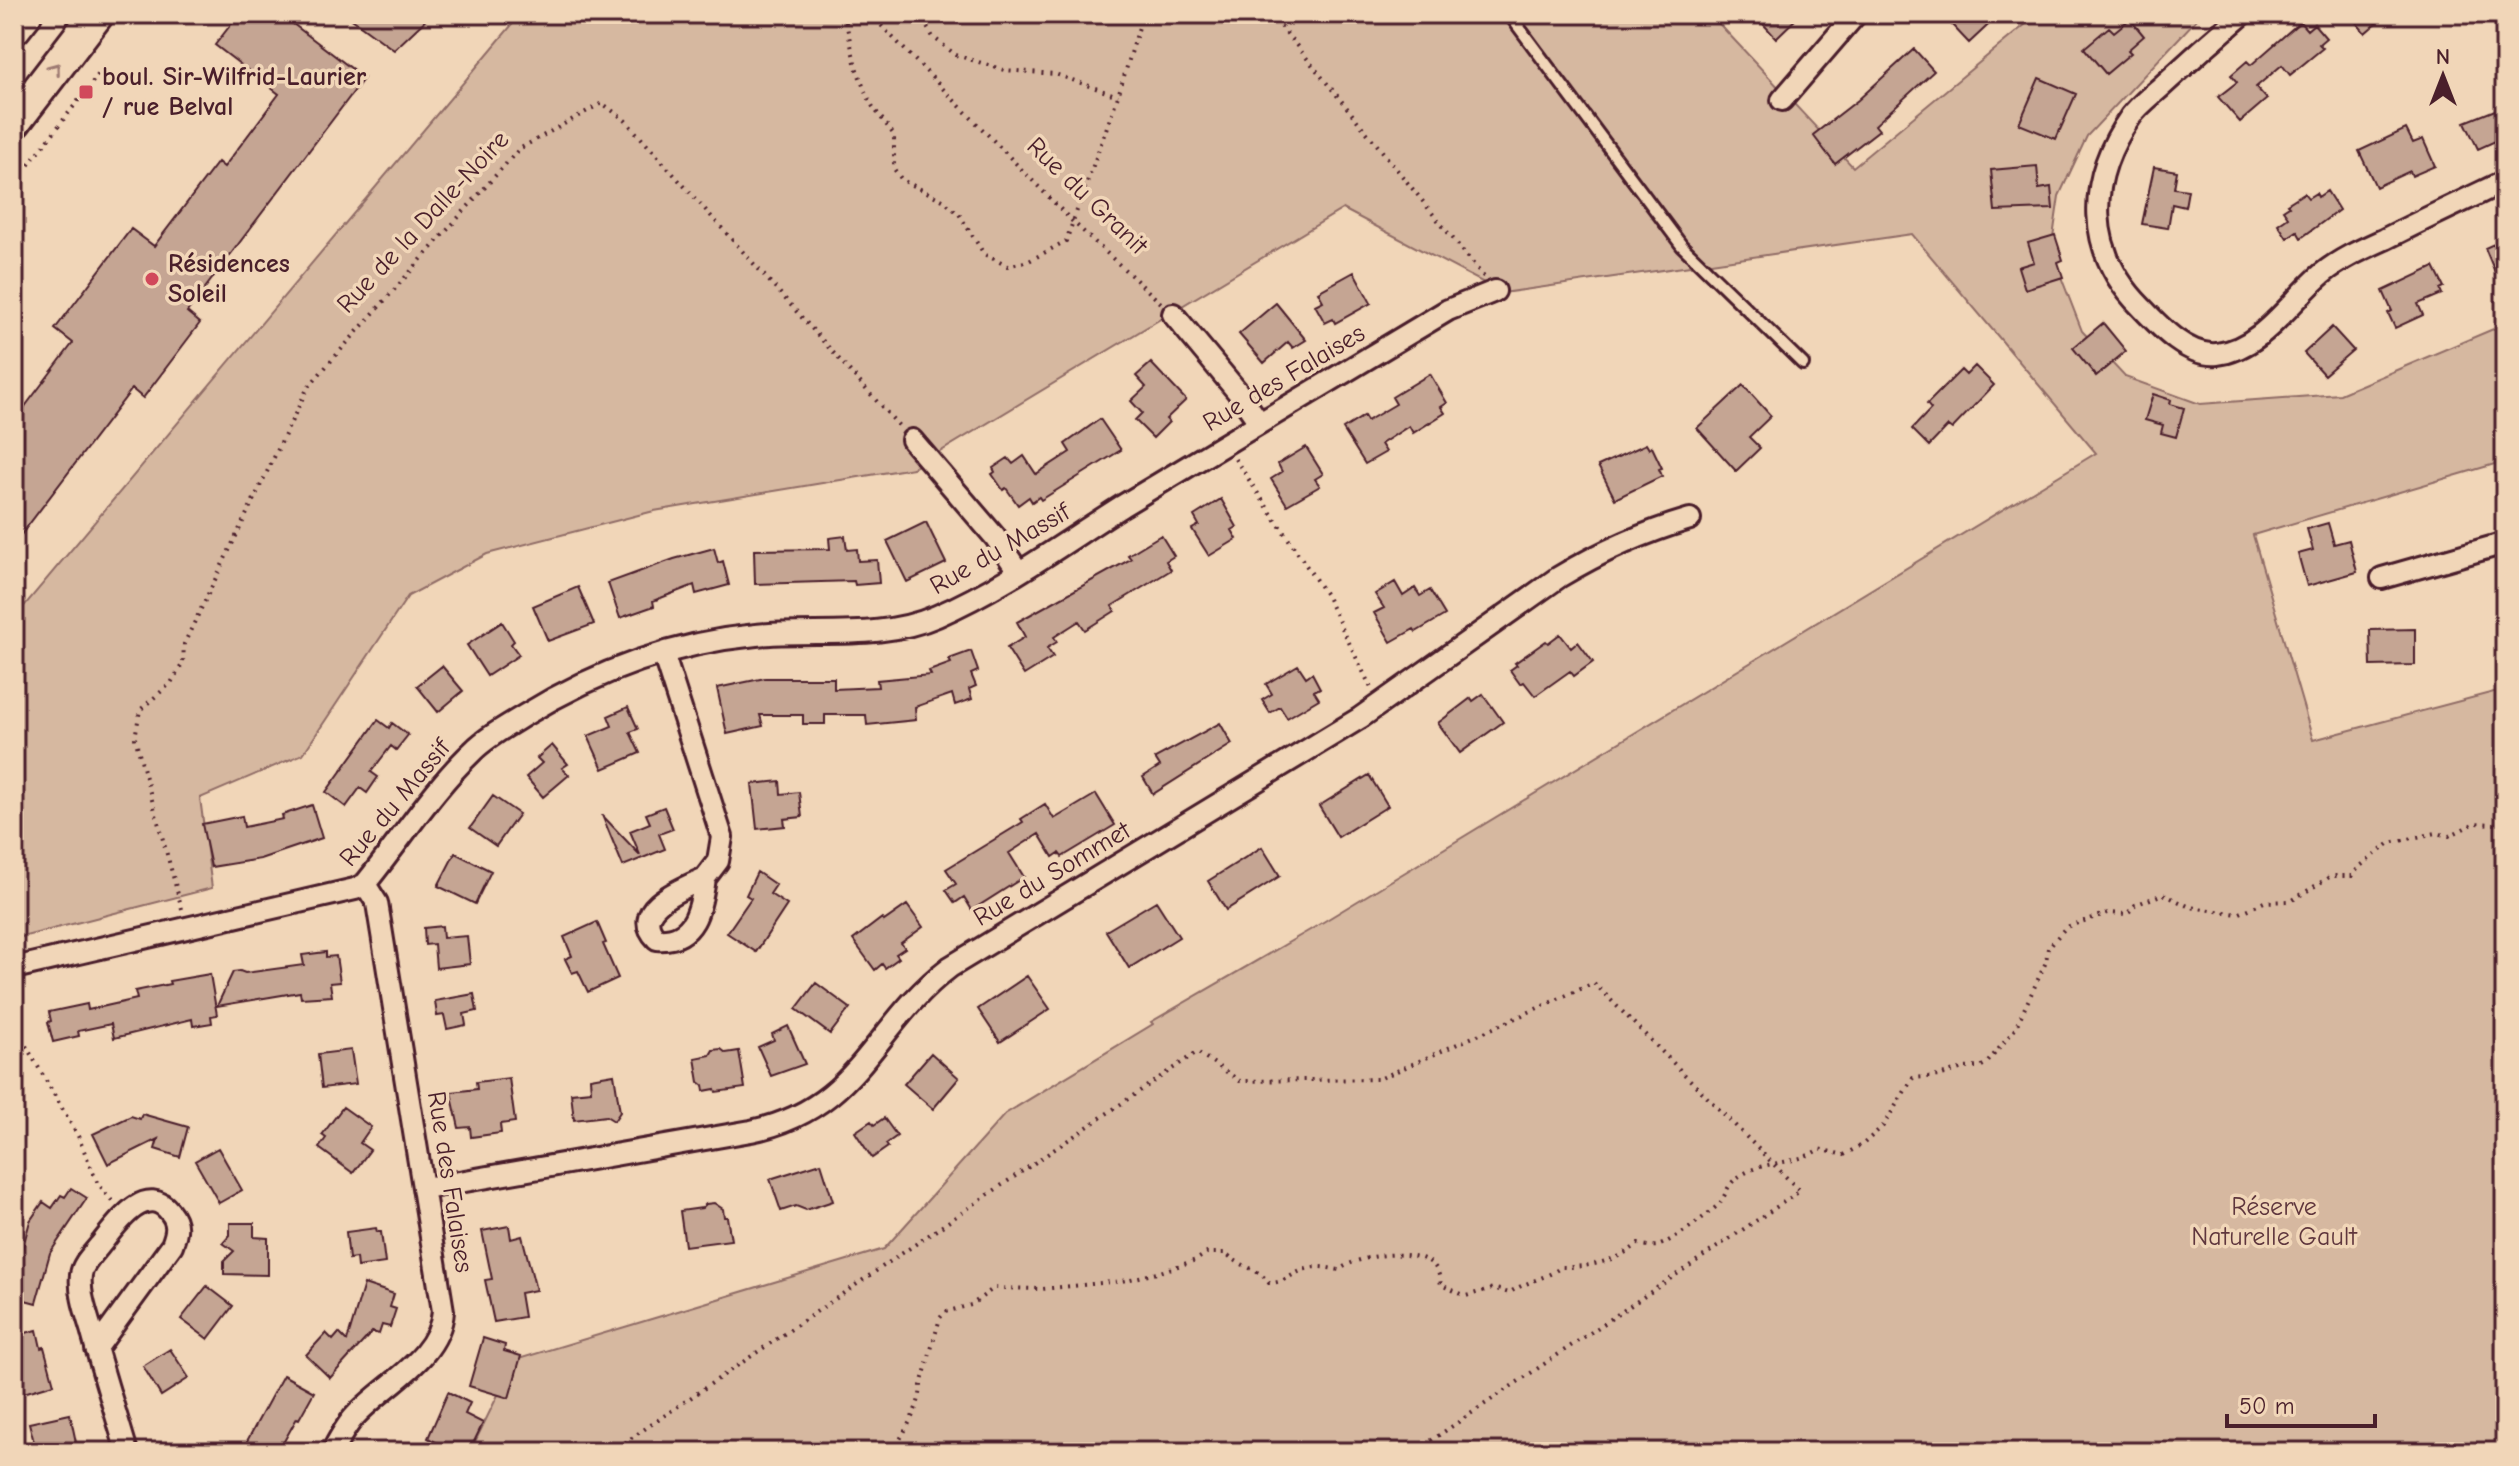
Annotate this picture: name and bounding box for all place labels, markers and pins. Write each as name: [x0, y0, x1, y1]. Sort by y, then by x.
place label: boul. Sir-Wilfrid-Laurier / rue Belval: [102, 62, 367, 122]
marker: boul. Sir-Wilfrid-Laurier / rue Belval: [77, 83, 95, 101]
place label: Résidences Soleil: [168, 249, 290, 309]
marker: Résidences Soleil: [143, 270, 161, 288]

